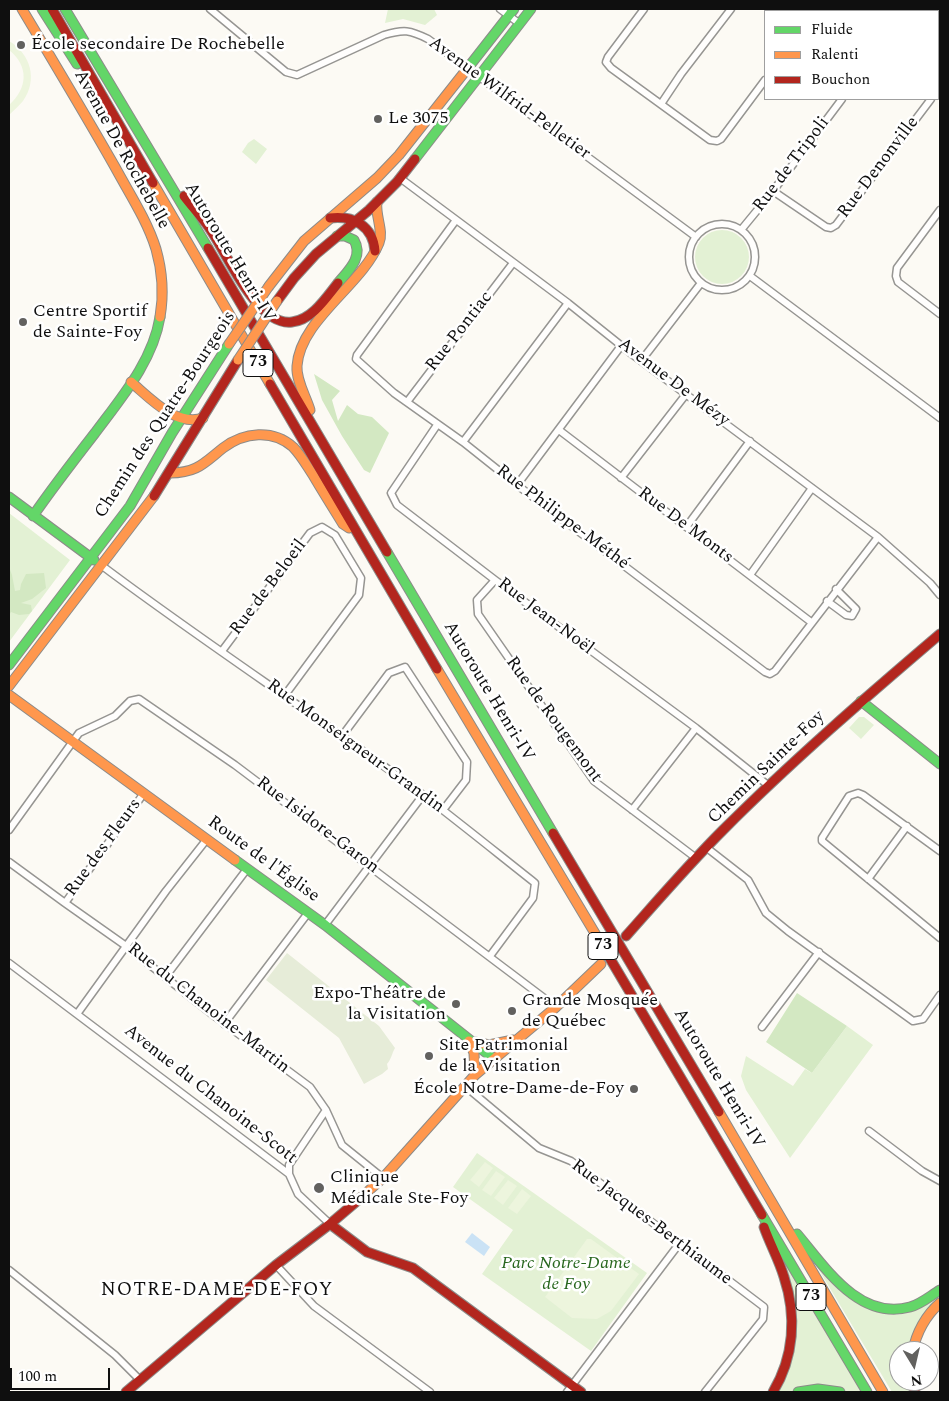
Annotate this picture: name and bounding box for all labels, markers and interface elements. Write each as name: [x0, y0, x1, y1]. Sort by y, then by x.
legend: [764, 10, 939, 100]
text: Fluide: [811, 18, 853, 41]
street label: Avenue Wilfrid-Pelletier: [424, 33, 594, 165]
place label: École secondaire De Rochebelle: [31, 34, 285, 56]
marker: École secondaire De Rochebelle: [15, 39, 27, 51]
text: Ralenti: [811, 43, 859, 66]
street label: Avenue De Rochebelle: [68, 67, 174, 233]
text: Bouchon: [811, 68, 870, 91]
place label: Le 3075: [388, 108, 449, 130]
marker: Le 3075: [372, 113, 384, 125]
street label: Rue de Tripoli: [749, 113, 835, 217]
street label: Rue Denonville: [834, 113, 924, 223]
street label: Autoroute Henri-IV: [179, 179, 279, 327]
street label: Rue Pontiac: [422, 288, 498, 376]
place label: Centre Sportif de Sainte-Foy: [33, 301, 147, 344]
street label: Chemin des Quatre-Bourgeois: [91, 307, 241, 523]
marker: Centre Sportif de Sainte-Foy: [17, 316, 29, 328]
street label: Avenue De Mézy: [613, 334, 733, 432]
road number: 73: [243, 349, 273, 376]
street label: Rue Philippe-Méthé: [491, 461, 633, 575]
street label: Rue De Monts: [633, 483, 737, 569]
street label: Rue de Beloeil: [226, 536, 312, 640]
street label: Rue Jean-Noël: [493, 574, 597, 660]
street label: Autoroute Henri-IV: [438, 618, 538, 766]
street label: Rue de Rougemont: [500, 653, 606, 787]
street label: Rue Monseigneur-Grandin: [262, 675, 448, 819]
street label: Chemin Sainte-Foy: [704, 707, 830, 829]
street label: Rue Isidore-Garon: [251, 773, 383, 879]
street label: Rue des Fleurs: [61, 795, 147, 901]
street label: Route de l'Église: [203, 812, 323, 908]
road number: 73: [588, 932, 618, 959]
street label: Rue du Chanoine-Martin: [123, 939, 293, 1079]
place label: Expo-Théâtre de la Visitation: [313, 983, 446, 1026]
place label: Grande Mosquée de Québec: [522, 990, 658, 1032]
marker: Expo-Théâtre de la Visitation: [450, 998, 462, 1010]
marker: Grande Mosquée de Québec: [506, 1005, 518, 1017]
street label: Autoroute Henri-IV: [668, 1005, 768, 1153]
street label: Avenue du Chanoine-Scott: [119, 1021, 301, 1169]
place label: Site Patrimonial de la Visitation: [439, 1035, 568, 1078]
marker: Site Patrimonial de la Visitation: [423, 1050, 435, 1062]
place label: École Notre-Dame-de-Foy: [413, 1078, 624, 1100]
marker: École Notre-Dame-de-Foy: [628, 1083, 640, 1095]
street label: Rue Jacques-Berthiaume: [566, 1155, 736, 1291]
place label: Clinique Médicale Ste-Foy: [330, 1167, 468, 1210]
marker: Clinique Médicale Ste-Foy: [312, 1181, 326, 1195]
park label: Parc Notre-Dame de Foy: [501, 1253, 631, 1296]
district label: NOTRE-DAME-DE-FOY: [99, 1280, 335, 1302]
road number: 73: [796, 1284, 826, 1310]
north arrow: [889, 1341, 939, 1391]
scale bar: [12, 1358, 112, 1390]
text: 100 m: [18, 1365, 57, 1388]
text: N: [909, 1369, 924, 1392]

